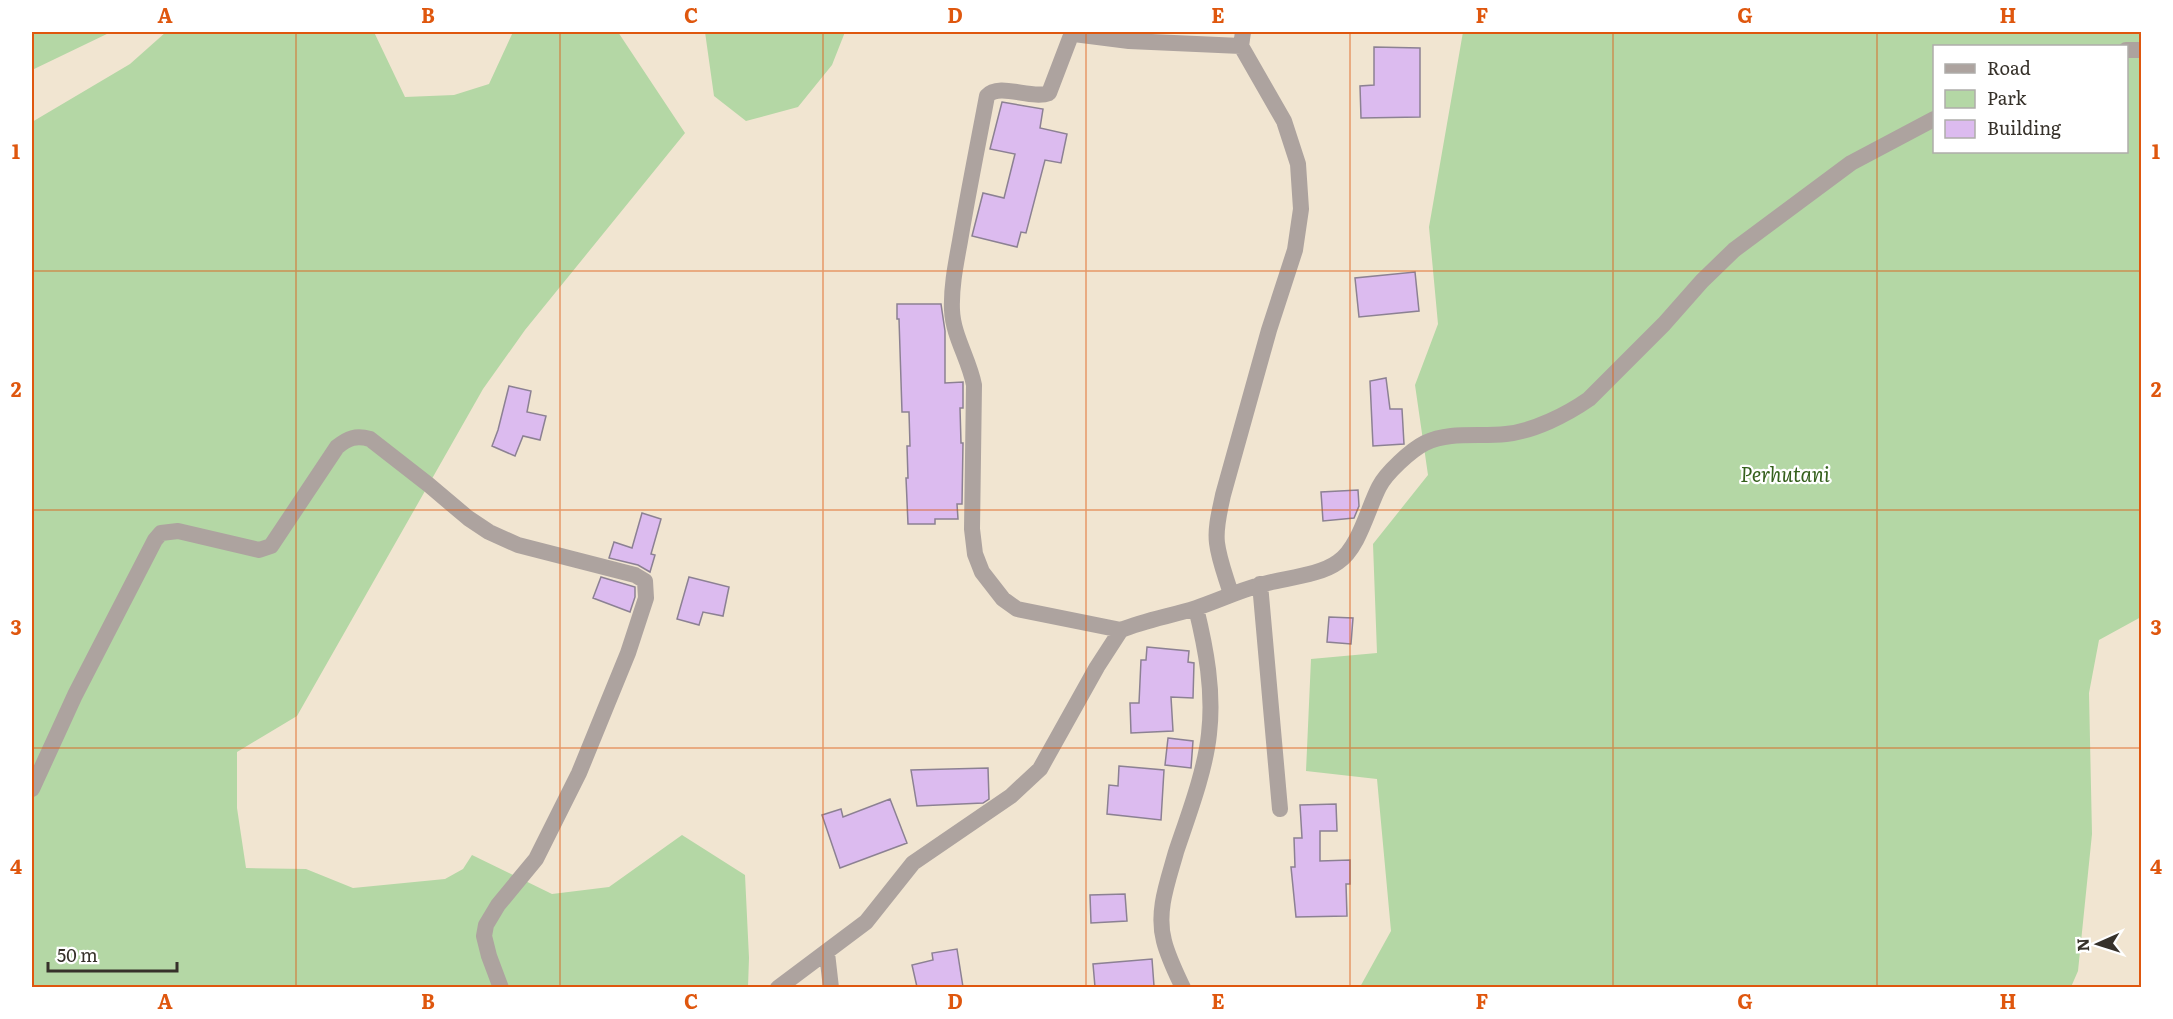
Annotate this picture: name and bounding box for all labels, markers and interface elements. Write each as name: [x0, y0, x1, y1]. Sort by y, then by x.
text: A: [157, 0, 173, 29]
text: B: [421, 0, 435, 29]
text: C: [684, 0, 698, 29]
text: D: [947, 0, 963, 29]
text: E: [1211, 0, 1225, 29]
text: F: [1476, 0, 1489, 29]
text: G: [1737, 0, 1753, 29]
text: H: [2000, 0, 2016, 29]
legend: [1933, 45, 2128, 153]
text: Road: [1987, 54, 2031, 81]
text: Park: [1987, 84, 2028, 111]
text: Building: [1987, 114, 2062, 141]
text: 1: [12, 135, 20, 165]
text: 1: [2152, 135, 2160, 165]
text: 2: [11, 373, 22, 403]
text: 2: [2151, 373, 2162, 403]
park label: Perhutani: [1740, 458, 1830, 488]
text: 3: [10, 611, 22, 641]
text: 3: [2150, 611, 2162, 641]
text: 4: [10, 850, 22, 880]
text: 4: [2150, 850, 2162, 880]
north arrow: [2068, 914, 2128, 974]
scale bar: [48, 935, 177, 973]
text: N: [2070, 937, 2094, 952]
text: 50 m: [57, 941, 98, 968]
text: A: [157, 985, 173, 1015]
text: B: [421, 985, 435, 1015]
text: C: [684, 985, 698, 1015]
text: D: [947, 985, 963, 1015]
text: E: [1211, 985, 1225, 1015]
text: F: [1476, 985, 1489, 1015]
text: G: [1737, 985, 1753, 1015]
text: H: [2000, 985, 2016, 1015]

